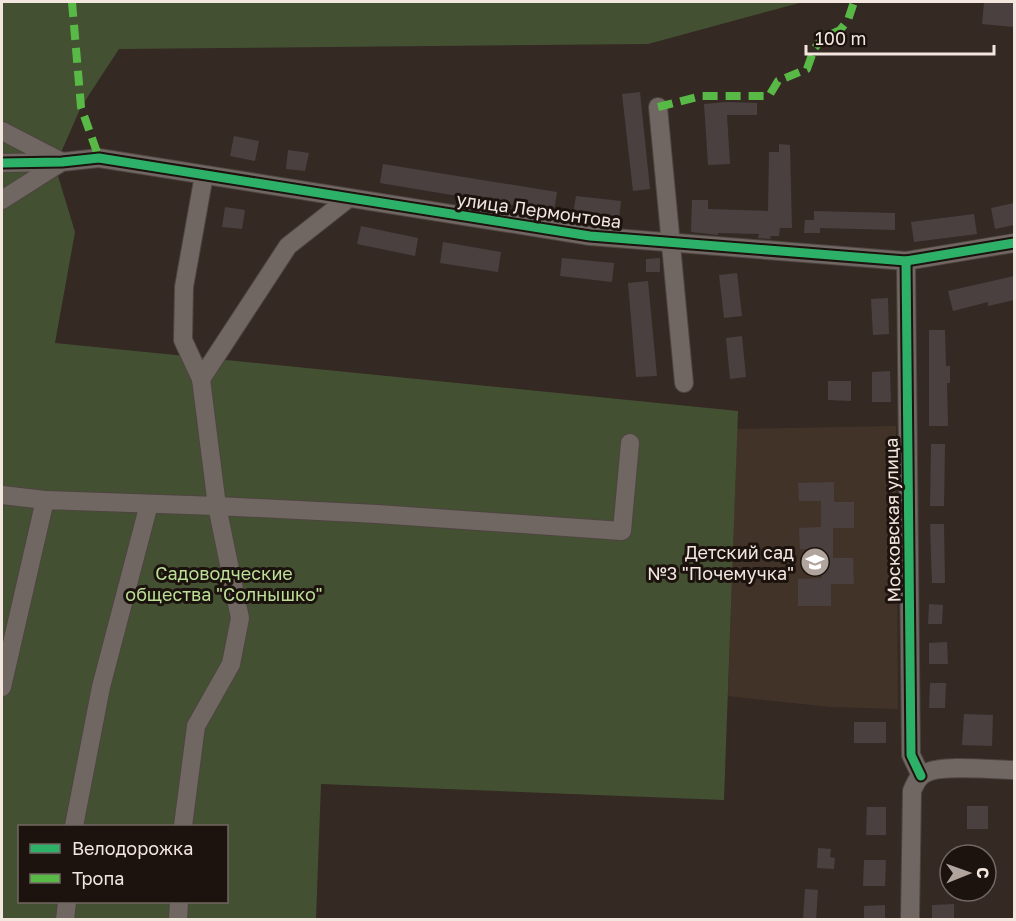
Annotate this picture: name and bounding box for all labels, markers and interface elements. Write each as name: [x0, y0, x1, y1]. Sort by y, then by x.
scale bar: [806, 18, 994, 56]
text: 100 m: [815, 27, 866, 49]
street label: улица Лермонтова: [455, 188, 623, 232]
street label: Московская улица: [880, 437, 904, 603]
place label: Детский сад №3 "Почемучка": [647, 541, 794, 584]
school or university icon: Детский сад №3 "Почемучка": [799, 546, 831, 578]
park label: Садоводческие общества "Солнышко": [125, 562, 323, 605]
legend: [18, 825, 228, 903]
text: Велодорожка: [72, 837, 193, 859]
north arrow: [938, 843, 998, 903]
text: Тропа: [72, 867, 124, 889]
text: С: [973, 867, 993, 879]

